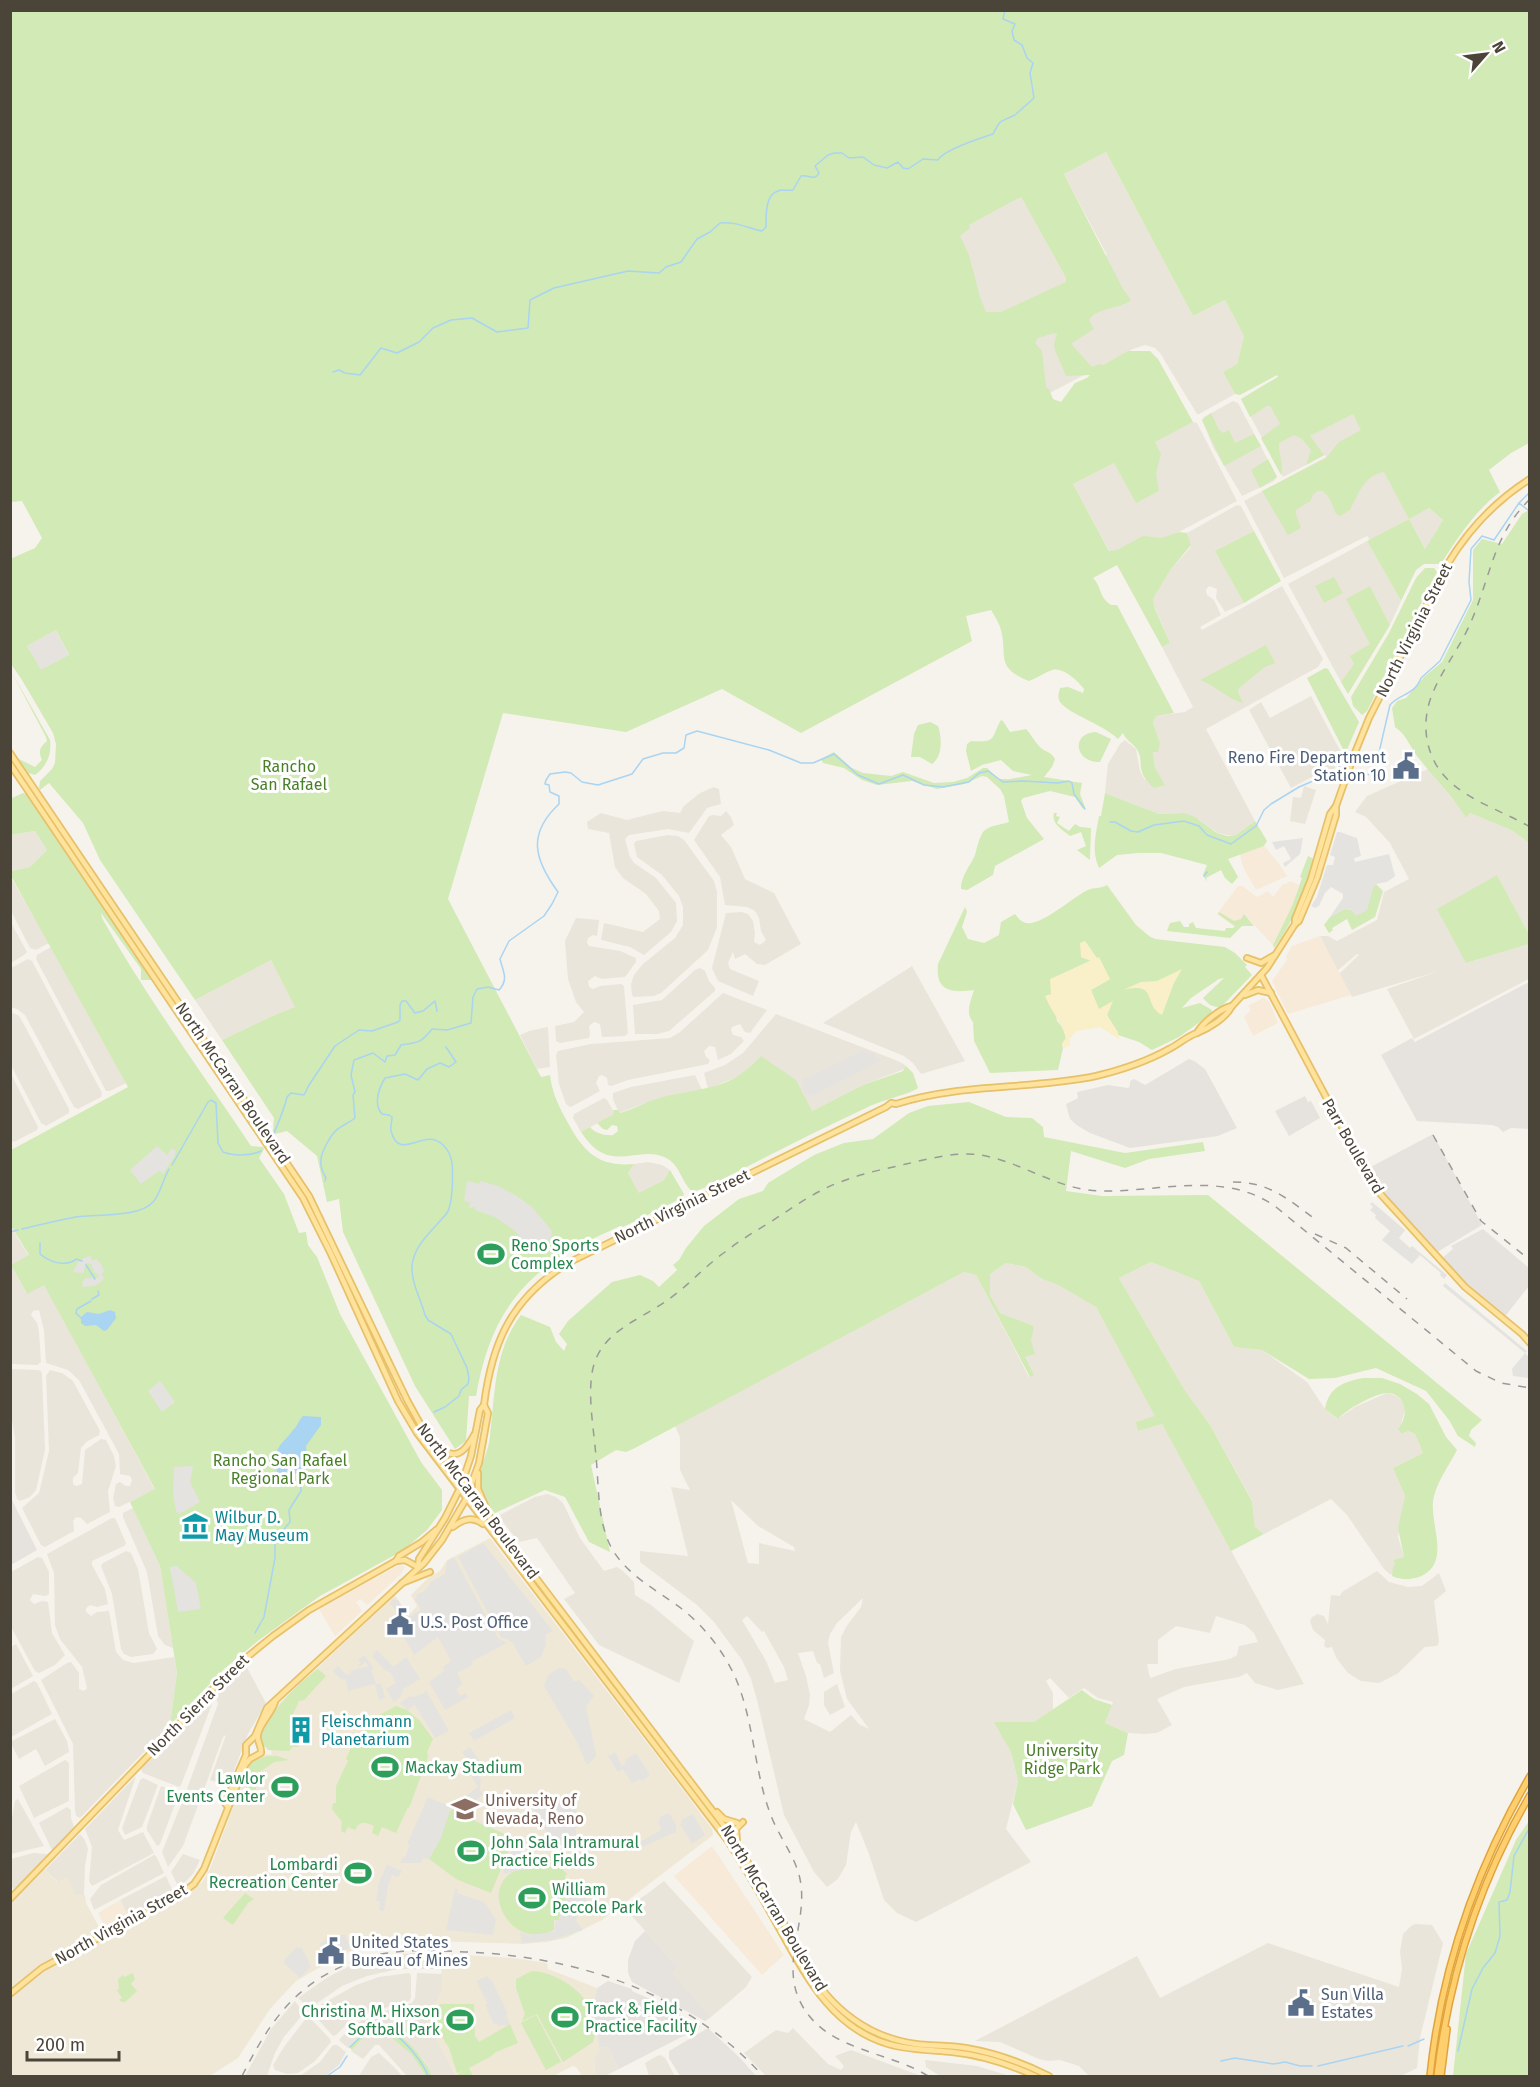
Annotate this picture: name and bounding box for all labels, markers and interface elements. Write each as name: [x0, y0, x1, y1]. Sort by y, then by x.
north arrow: [1456, 24, 1516, 84]
text: N: [1488, 38, 1510, 56]
street label: North Virginia Street: [1372, 559, 1456, 700]
place label: Reno Fire Department Station 10: [1228, 748, 1386, 785]
public building icon: Reno Fire Department Station 10: [1391, 751, 1421, 781]
park label: Rancho San Rafael: [251, 757, 328, 794]
street label: North McCarran Boulevard: [172, 999, 294, 1167]
street label: Parr Boulevard: [1318, 1095, 1388, 1197]
street label: North Virginia Street: [611, 1165, 753, 1247]
place label: Reno Sports Complex: [511, 1236, 599, 1273]
sports icon: Reno Sports Complex: [476, 1239, 506, 1269]
street label: North McCarran Boulevard: [413, 1419, 543, 1583]
park label: Rancho San Rafael Regional Park: [213, 1451, 348, 1488]
place label: Wilbur D. May Museum: [215, 1508, 309, 1545]
museum icon: Wilbur D. May Museum: [180, 1511, 210, 1541]
public building icon: U.S. Post Office: [385, 1607, 415, 1637]
place label: U.S. Post Office: [420, 1613, 528, 1632]
street label: North Sierra Street: [143, 1650, 253, 1760]
place label: Fleischmann Planetarium: [321, 1712, 412, 1749]
building icon: Fleischmann Planetarium: [286, 1715, 316, 1745]
park label: University Ridge Park: [1024, 1741, 1101, 1778]
sports icon: Mackay Stadium: [370, 1752, 400, 1782]
place label: Mackay Stadium: [405, 1758, 523, 1777]
place label: Lawlor Events Center: [166, 1769, 266, 1806]
sports icon: Lawlor Events Center: [270, 1772, 300, 1802]
place label: University of Nevada, Reno: [485, 1791, 584, 1828]
school or university icon: University of Nevada, Reno: [450, 1794, 480, 1824]
street label: North McCarran Boulevard: [717, 1821, 831, 1995]
place label: John Sala Intramural Practice Fields: [491, 1833, 639, 1870]
sports icon: John Sala Intramural Practice Fields: [456, 1836, 486, 1866]
place label: Lombardi Recreation Center: [209, 1855, 339, 1892]
sports icon: Lombardi Recreation Center: [343, 1858, 373, 1888]
street label: North Virginia Street: [52, 1880, 191, 1968]
place label: William Peccole Park: [552, 1880, 643, 1917]
sports icon: William Peccole Park: [517, 1883, 547, 1913]
place label: United States Bureau of Mines: [351, 1933, 468, 1970]
public building icon: United States Bureau of Mines: [316, 1936, 346, 1966]
place label: Sun Villa Estates: [1321, 1985, 1384, 2022]
public building icon: Sun Villa Estates: [1286, 1988, 1316, 2018]
place label: Track & Field Practice Facility: [585, 1999, 697, 2036]
place label: Christina M. Hixson Softball Park: [301, 2002, 441, 2039]
sports icon: Track & Field Practice Facility: [550, 2002, 580, 2032]
sports icon: Christina M. Hixson Softball Park: [445, 2005, 475, 2035]
scale bar: [27, 2024, 118, 2062]
text: 200 m: [36, 2034, 85, 2056]

